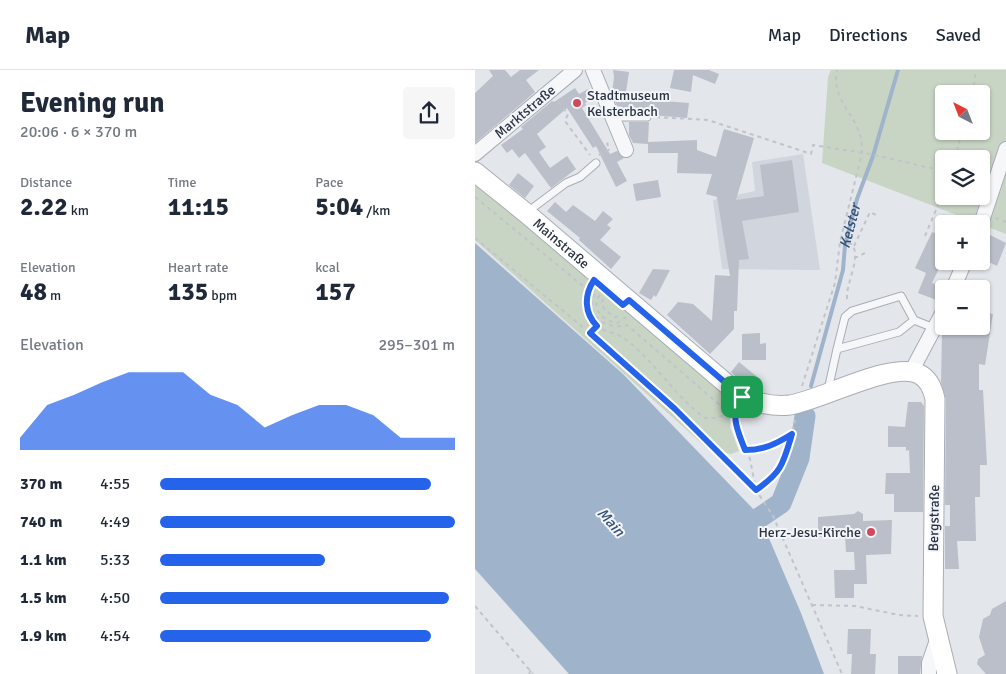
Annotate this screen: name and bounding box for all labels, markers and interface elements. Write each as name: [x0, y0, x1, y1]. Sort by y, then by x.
text: Map: [25, 20, 70, 50]
text: Map: [768, 24, 801, 46]
text: Directions: [829, 24, 908, 46]
text: Saved: [936, 24, 981, 46]
street label: Marktstraße: [491, 82, 559, 142]
north arrow: [935, 85, 990, 140]
map controls: [935, 85, 990, 335]
text: Evening run: [20, 86, 165, 120]
button: share: [403, 87, 455, 139]
place label: Stadtmuseum Kelsterbach: [587, 87, 670, 120]
marker: Stadtmuseum Kelsterbach: [571, 97, 583, 109]
text: 20:06 · 6 × 370 m: [20, 122, 137, 142]
button: layers: [935, 150, 990, 205]
text: Distance: [20, 174, 72, 191]
text: Time: [168, 174, 197, 191]
text: Pace: [315, 174, 344, 191]
text: 2.22: [20, 191, 68, 222]
text: 11:15: [168, 191, 229, 222]
text: 5:04: [315, 191, 363, 222]
water label: Kelster: [836, 199, 865, 250]
text: km: [68, 202, 89, 219]
text: /km: [363, 202, 390, 219]
street label: Mainstraße: [530, 214, 593, 272]
button: +: [935, 215, 990, 270]
text: Elevation: [20, 259, 76, 276]
text: Heart rate: [168, 259, 228, 276]
text: kcal: [315, 259, 340, 276]
text: 48: [20, 276, 47, 307]
text: 135: [168, 276, 208, 307]
text: 157: [315, 276, 356, 307]
button: −: [935, 280, 990, 335]
text: m: [47, 287, 61, 304]
text: bpm: [208, 287, 237, 304]
text: Elevation: [20, 335, 84, 355]
text: 295–301 m: [378, 335, 455, 355]
pin: [721, 376, 763, 418]
icon: arrive: [728, 383, 756, 411]
text: 370 m: [20, 474, 62, 494]
text: 4:55: [100, 474, 130, 494]
street label: Bergstraße: [925, 484, 943, 552]
water label: Main: [594, 504, 629, 541]
text: 740 m: [20, 512, 62, 532]
text: 4:49: [100, 512, 130, 532]
place label: Herz-Jesu-Kirche: [758, 524, 861, 541]
marker: Herz-Jesu-Kirche: [865, 526, 877, 538]
text: 1.1 km: [20, 550, 67, 570]
text: 5:33: [100, 550, 130, 570]
text: 1.5 km: [20, 588, 67, 608]
text: 4:50: [100, 588, 130, 608]
text: 1.9 km: [20, 626, 67, 646]
text: 4:54: [100, 626, 130, 646]

